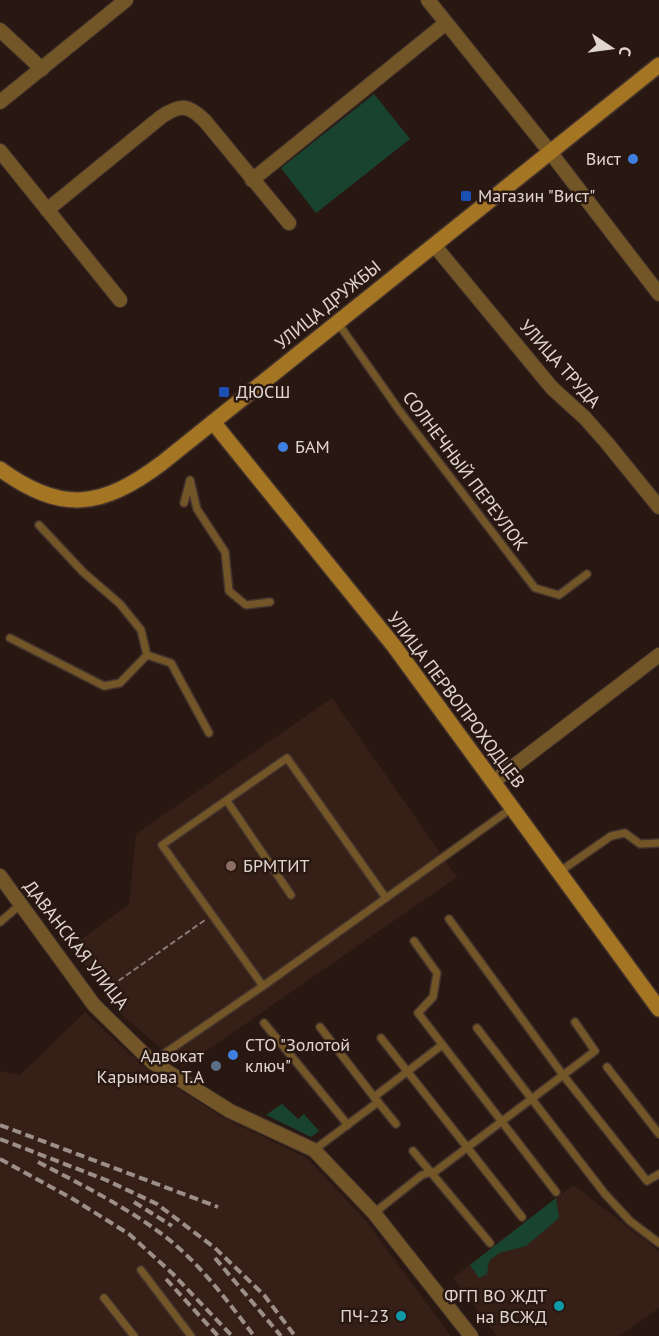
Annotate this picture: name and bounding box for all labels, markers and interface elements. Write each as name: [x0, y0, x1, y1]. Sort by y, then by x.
north arrow: [581, 18, 641, 78]
text: С: [615, 45, 636, 58]
place label: Вист: [586, 147, 622, 170]
marker: Вист: [626, 152, 640, 166]
place label: Магазин "Вист": [478, 184, 595, 207]
marker: Магазин "Вист": [459, 189, 473, 203]
street label: УЛИЦА ДРУЖБЫ: [270, 255, 385, 354]
street label: УЛИЦА ТРУДА: [515, 315, 606, 413]
place label: ДЮСШ: [236, 380, 290, 403]
marker: ДЮСШ: [217, 385, 231, 399]
street label: СОЛНЕЧНЫЙ ПЕРЕУЛОК: [398, 386, 533, 555]
place label: БАМ: [295, 435, 330, 458]
marker: БАМ: [276, 440, 290, 454]
street label: УЛИЦА ПЕРВОПРОХОДЦЕВ: [383, 607, 530, 792]
place label: БРМТИТ: [243, 854, 309, 877]
marker: БРМТИТ: [224, 859, 238, 873]
street label: ДАВАНСКАЯ УЛИЦА: [19, 875, 134, 1014]
place label: СТО "Золотой ключ": [245, 1033, 350, 1077]
place label: Адвокат Карымова Т.А: [97, 1044, 205, 1088]
marker: СТО "Золотой ключ": [226, 1048, 240, 1062]
marker: Адвокат Карымова Т.А: [209, 1059, 223, 1073]
place label: ФГП ВО ЖДТ на ВСЖД: [444, 1284, 547, 1328]
marker: ФГП ВО ЖДТ на ВСЖД: [552, 1299, 566, 1313]
place label: ПЧ-23: [340, 1304, 389, 1327]
marker: ПЧ-23: [394, 1309, 408, 1323]

